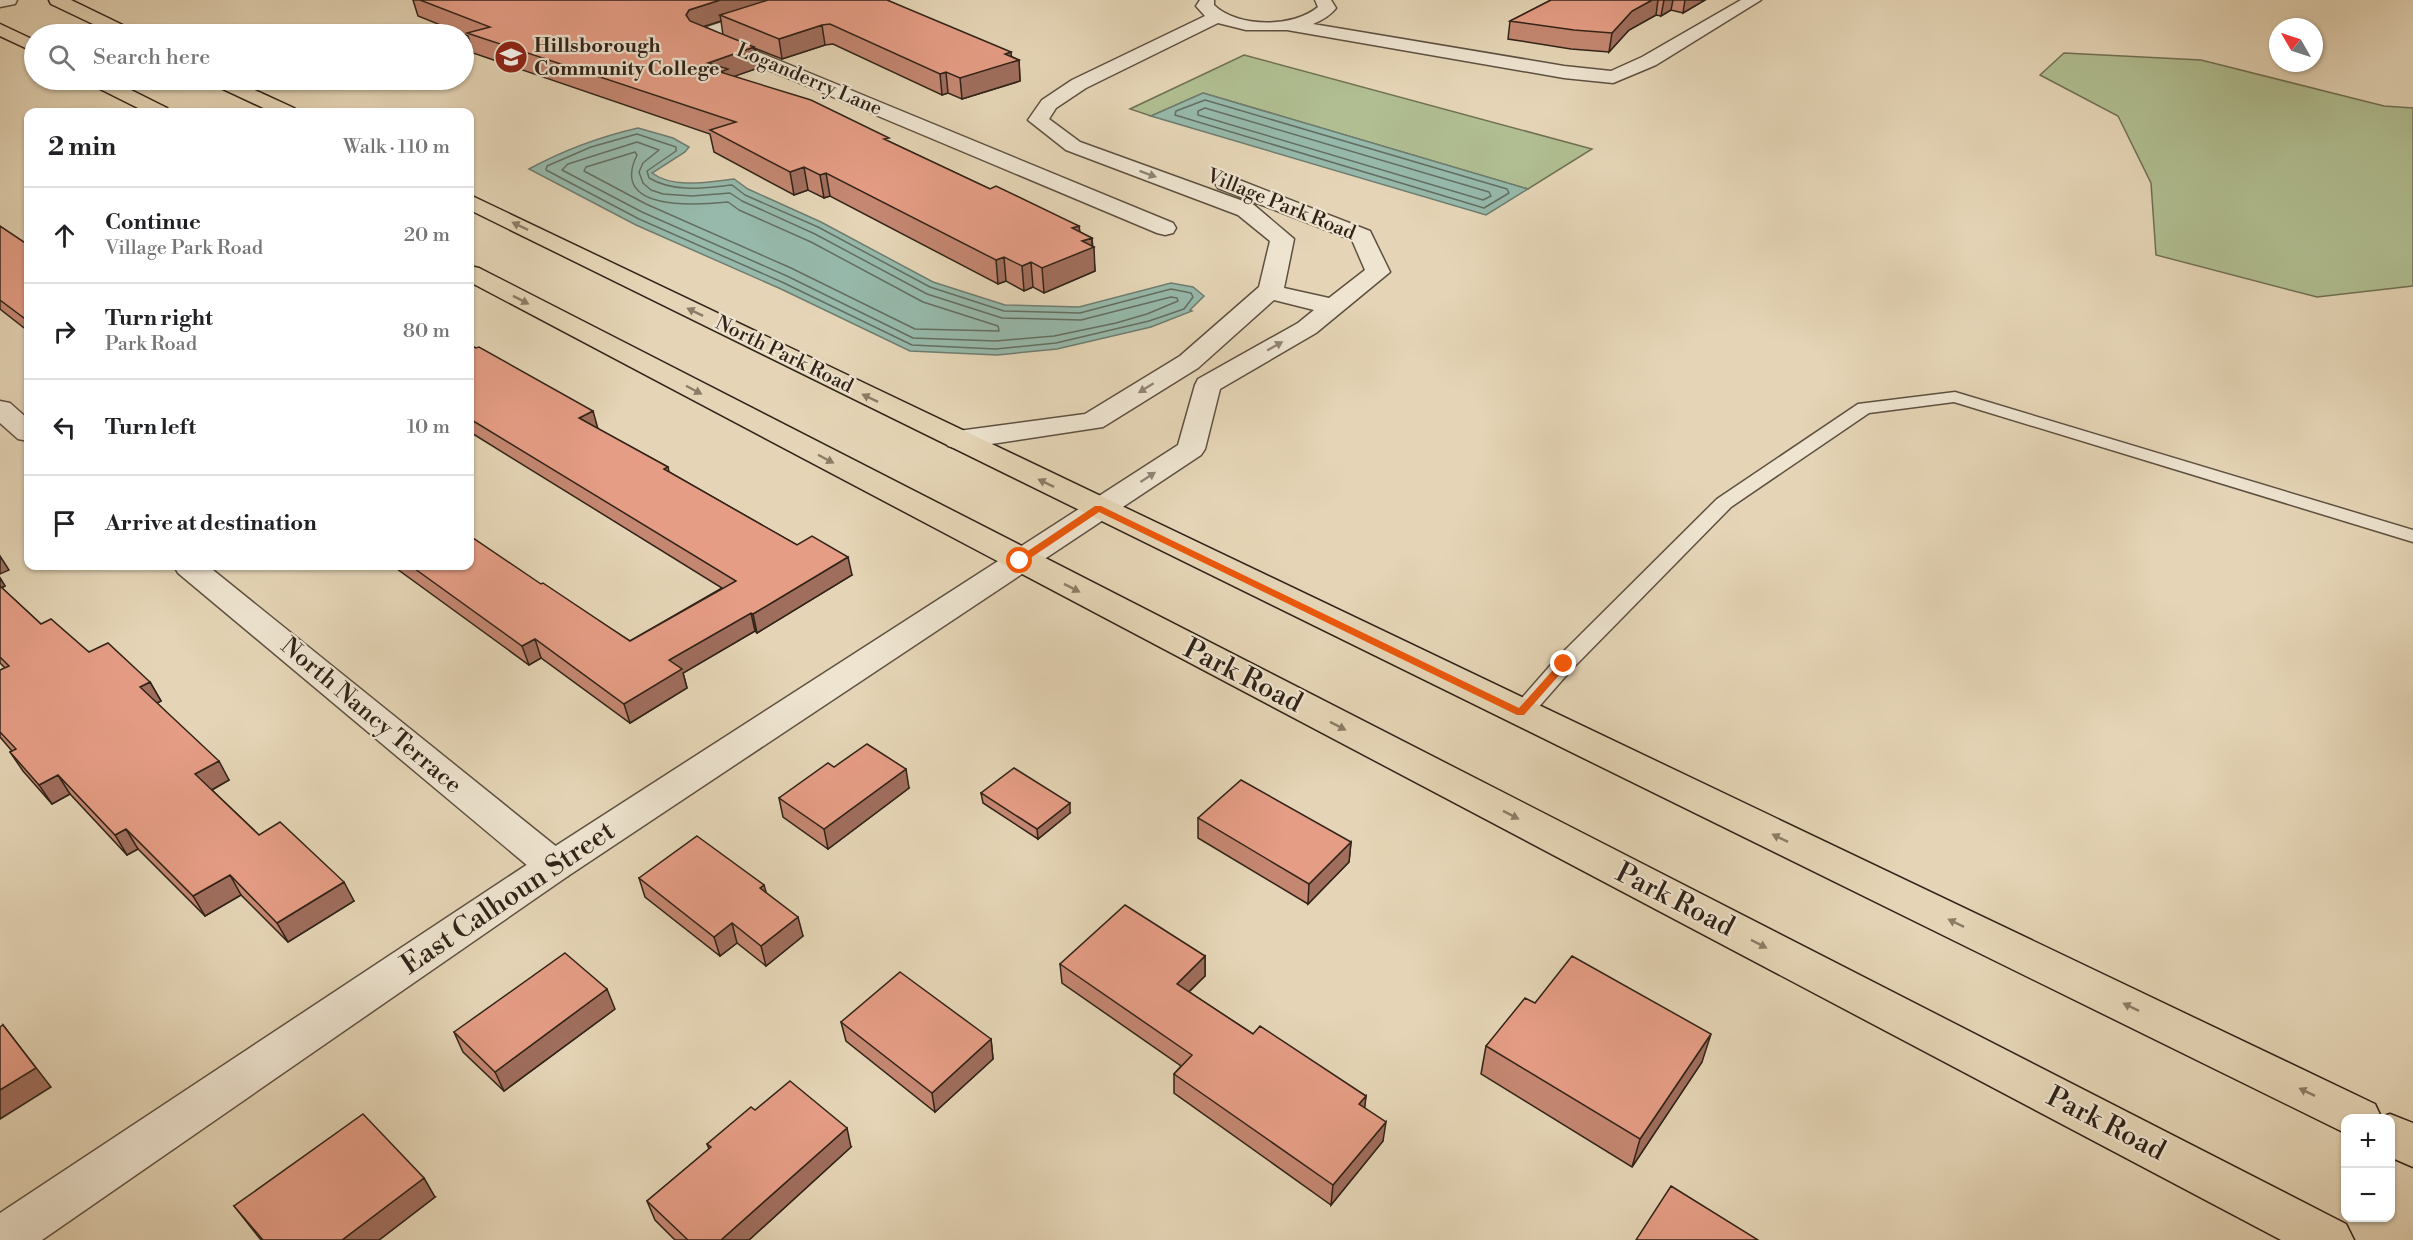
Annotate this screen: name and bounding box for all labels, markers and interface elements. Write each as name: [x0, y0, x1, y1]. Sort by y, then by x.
north arrow: [2269, 18, 2323, 72]
search box: [24, 24, 474, 90]
place label: Hillsborough Community College: [534, 34, 720, 82]
street label: Loganderry Lane: [732, 38, 886, 122]
school or university icon: Hillsborough Community College: [493, 39, 529, 75]
icon: search: [45, 41, 78, 74]
text: Search here: [93, 44, 210, 71]
text: 2 min: [48, 131, 116, 163]
text: Walk · 110 m: [343, 135, 450, 160]
street label: Village Park Road: [1202, 163, 1360, 246]
one-way arrow: [1139, 169, 1157, 179]
text: Continue: [105, 209, 201, 236]
icon: ahead: [48, 219, 81, 252]
one-way arrow: [511, 222, 528, 231]
text: 20 m: [404, 223, 450, 248]
text: Village Park Road: [105, 236, 263, 261]
one-way arrow: [513, 295, 530, 305]
text: Turn right: [105, 305, 213, 332]
one-way arrow: [686, 308, 704, 318]
street label: North Park Road: [711, 311, 858, 400]
icon: right: [48, 315, 81, 348]
text: 80 m: [403, 319, 450, 344]
text: Park Road: [105, 332, 197, 357]
one-way arrow: [1267, 341, 1283, 352]
one-way arrow: [1138, 383, 1154, 394]
one-way arrow: [686, 385, 703, 395]
one-way arrow: [862, 393, 879, 402]
icon: left: [48, 411, 81, 444]
text: Turn left: [105, 414, 196, 441]
text: 10 m: [407, 415, 450, 440]
one-way arrow: [817, 454, 835, 464]
one-way arrow: [1139, 471, 1155, 483]
one-way arrow: [1037, 478, 1054, 487]
icon: arrive: [48, 507, 81, 540]
text: Arrive at destination: [105, 510, 317, 537]
route start: [1006, 547, 1032, 573]
one-way arrow: [1063, 583, 1080, 592]
street label: Park Road: [1178, 631, 1308, 721]
street label: North Nancy Terrace: [274, 632, 468, 800]
route end: [1550, 650, 1576, 676]
one-way arrow: [1329, 720, 1347, 730]
one-way arrow: [1502, 810, 1520, 820]
street label: East Calhoun Street: [394, 813, 622, 982]
one-way arrow: [1772, 833, 1789, 842]
street label: Park Road: [1610, 855, 1740, 945]
one-way arrow: [1947, 918, 1964, 927]
one-way arrow: [1751, 939, 1768, 949]
one-way arrow: [2123, 1003, 2140, 1012]
street label: Park Road: [2041, 1079, 2171, 1169]
one-way arrow: [2298, 1088, 2315, 1097]
map controls: [2341, 1114, 2395, 1222]
button: +: [2341, 1114, 2395, 1168]
button: −: [2341, 1168, 2395, 1222]

